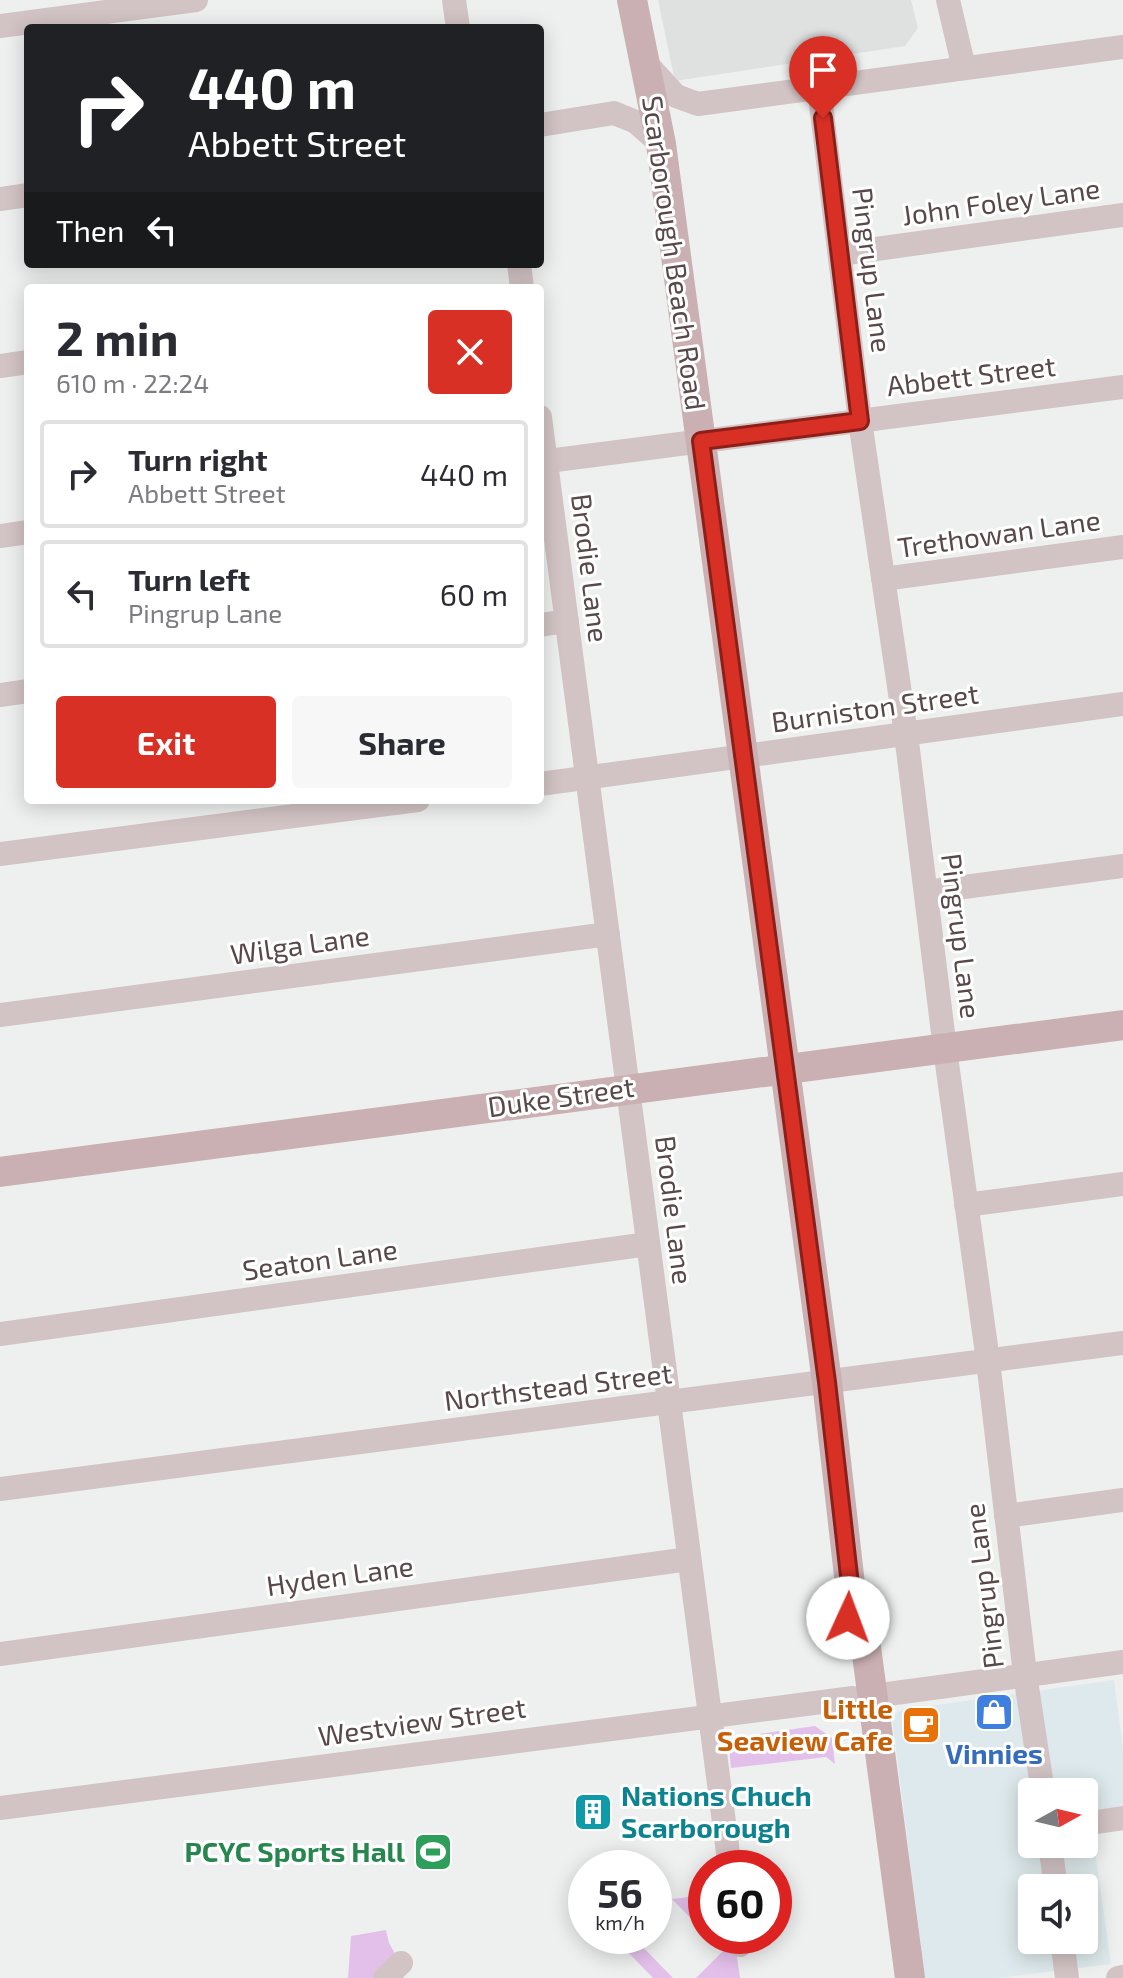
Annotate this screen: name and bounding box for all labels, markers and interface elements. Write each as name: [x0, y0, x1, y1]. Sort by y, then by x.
pin: [789, 36, 857, 118]
icon: arrive: [801, 48, 845, 92]
text: 440 m: [188, 53, 356, 120]
icon: right: [56, 56, 160, 160]
street label: Scarborough Beach Road: [636, 93, 714, 412]
text: Abbett Street: [188, 121, 406, 164]
street label: John Foley Lane: [900, 170, 1102, 232]
street label: Pingrup Lane: [846, 185, 900, 354]
icon: left: [140, 208, 184, 252]
text: Then: [56, 212, 124, 248]
text: 2 min: [56, 308, 179, 366]
button: close: [428, 310, 512, 394]
street label: Abbett Street: [885, 348, 1057, 402]
text: 610 m · 22:24: [56, 367, 209, 398]
text: Turn right: [128, 441, 268, 477]
icon: right: [60, 452, 104, 496]
text: 440 m: [420, 456, 508, 492]
text: Abbett Street: [128, 477, 286, 508]
street label: Brodie Lane: [565, 492, 617, 644]
street label: Trethowan Lane: [895, 502, 1102, 564]
text: Turn left: [128, 561, 250, 597]
icon: left: [60, 572, 104, 616]
text: 60 m: [440, 576, 508, 612]
text: Pingrup Lane: [128, 597, 282, 628]
street label: Burniston Street: [769, 676, 981, 738]
button: Exit: [56, 696, 276, 788]
button: Share: [292, 696, 512, 788]
street label: Pingrup Lane: [935, 851, 989, 1020]
street label: Wilga Lane: [228, 917, 372, 971]
street label: Duke Street: [485, 1069, 636, 1123]
street label: Brodie Lane: [649, 1134, 701, 1286]
street label: Seaton Lane: [240, 1231, 400, 1287]
street label: Northstead Street: [442, 1355, 674, 1417]
street label: Pingrup Lane: [956, 1502, 1010, 1671]
street label: Hyden Lane: [264, 1548, 416, 1602]
position arrow: [806, 1576, 890, 1660]
street label: Westview Street: [316, 1690, 528, 1752]
place label: Little Seaview Cafe: [717, 1691, 893, 1757]
shop icon: Vinnies: [973, 1691, 1015, 1733]
cafe icon: Little Seaview Cafe: [900, 1704, 942, 1746]
place label: Vinnies: [945, 1736, 1043, 1770]
place label: Nations Chuch Scarborough: [621, 1778, 812, 1844]
north arrow: [1018, 1778, 1098, 1858]
map controls: [1018, 1778, 1098, 1954]
building icon: Nations Chuch Scarborough: [572, 1791, 614, 1833]
sports icon: PCYC Sports Hall: [412, 1831, 454, 1873]
place label: PCYC Sports Hall: [184, 1834, 406, 1868]
speed limit sign: 60: [688, 1850, 792, 1954]
text: 56: [597, 1868, 643, 1916]
button: sound: [1018, 1874, 1098, 1954]
text: km/h: [595, 1910, 645, 1934]

